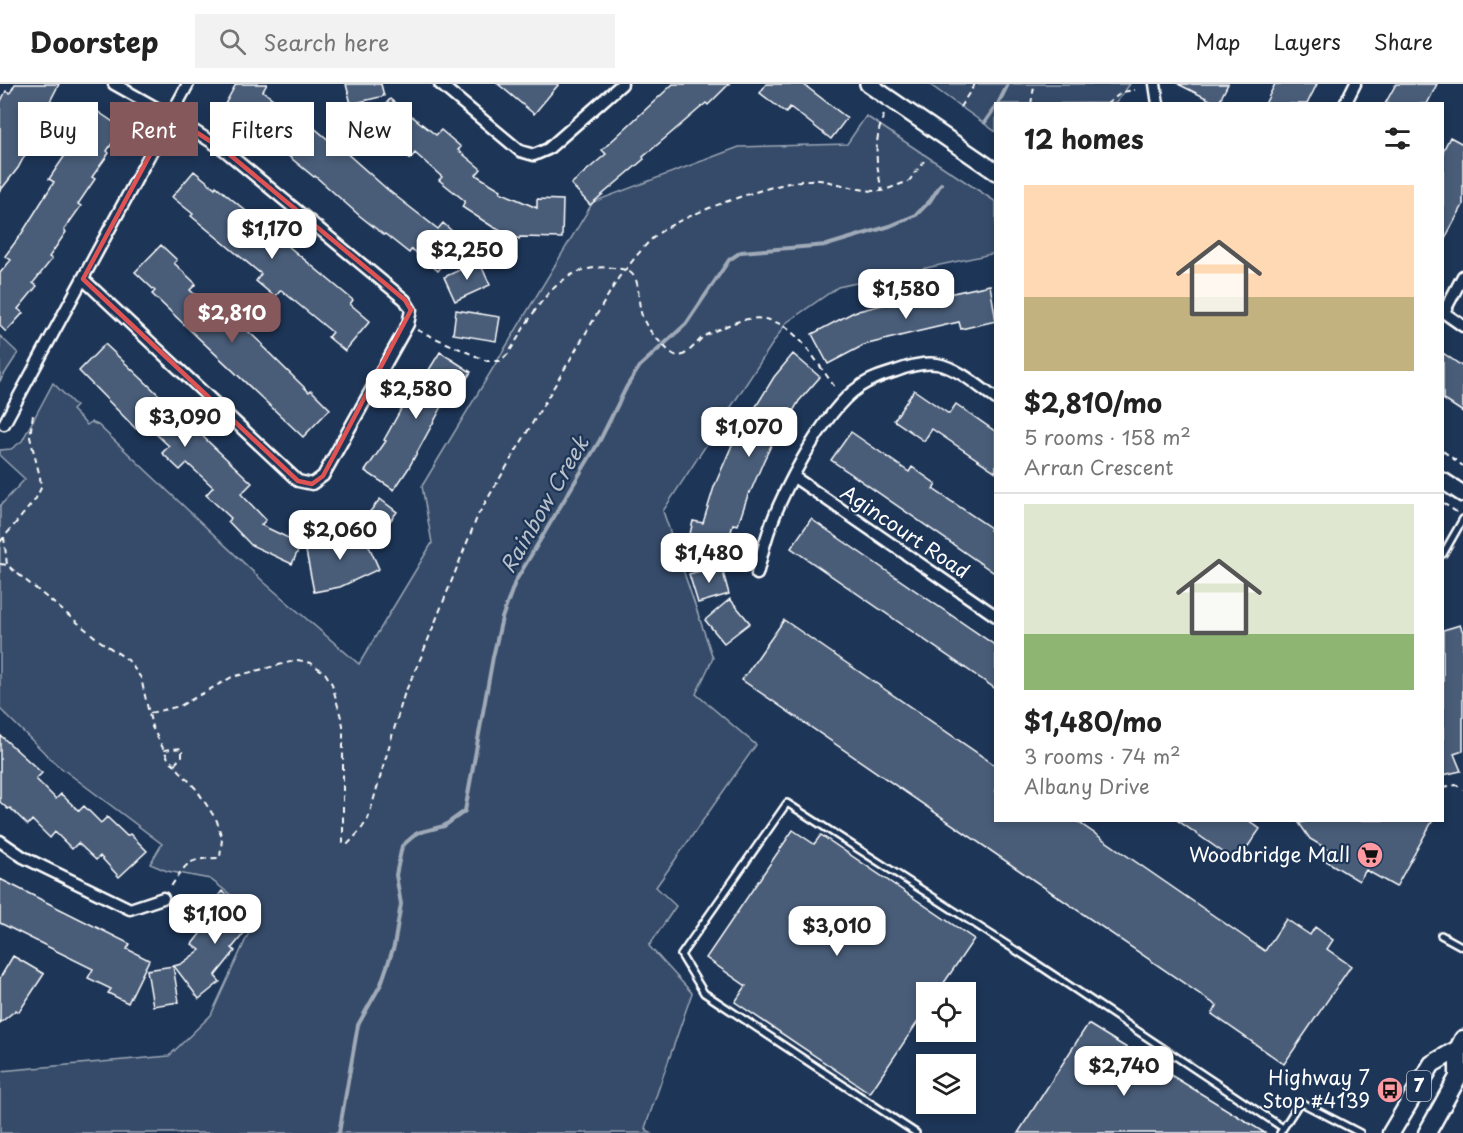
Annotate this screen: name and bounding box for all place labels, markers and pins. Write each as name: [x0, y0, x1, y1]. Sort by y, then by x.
pin: $1,170: [223, 209, 321, 260]
pin: $2,250: [418, 230, 516, 281]
pin: $1,580: [857, 269, 955, 320]
pin: $2,810: [183, 293, 281, 344]
pin: $2,580: [367, 369, 465, 420]
pin: $3,090: [136, 397, 234, 448]
pin: $1,070: [700, 407, 798, 458]
pin: $2,060: [291, 510, 389, 561]
pin: $1,480: [660, 533, 758, 584]
place label: Woodbridge Mall: [1189, 839, 1350, 869]
supermarket icon: Woodbridge Mall: [1355, 840, 1385, 870]
pin: $1,100: [166, 894, 264, 945]
pin: $3,010: [788, 906, 886, 957]
pin: $2,740: [1075, 1046, 1173, 1097]
place label: Highway 7 Stop #4139: [1262, 1062, 1370, 1115]
bus stop icon: Highway 7 Stop #4139: [1375, 1075, 1405, 1105]

